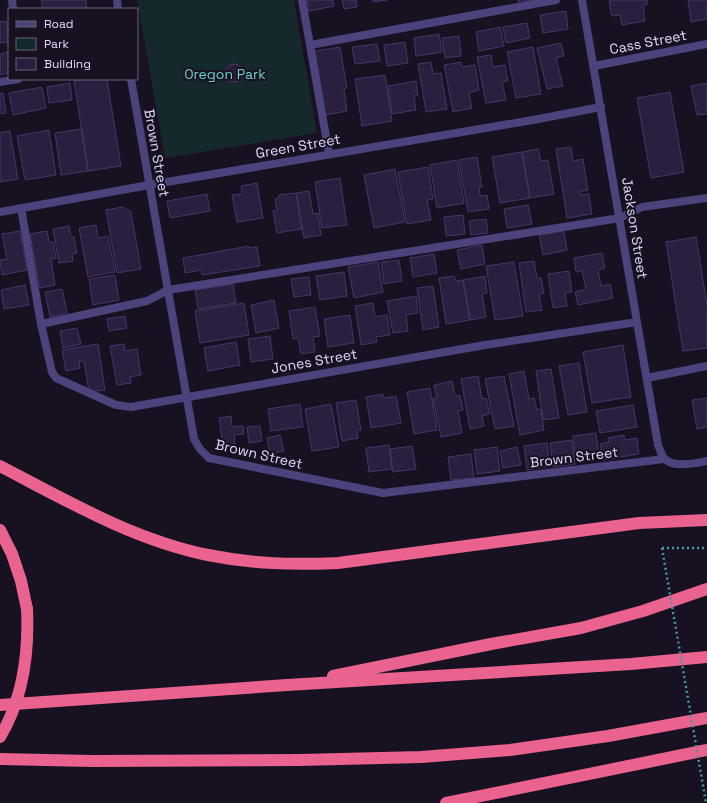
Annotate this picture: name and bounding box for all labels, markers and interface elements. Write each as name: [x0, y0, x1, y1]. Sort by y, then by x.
legend: [8, 8, 138, 80]
text: Road: [44, 16, 73, 32]
street label: Cass Street: [608, 26, 688, 58]
text: Park: [44, 36, 69, 52]
text: Building: [44, 56, 91, 72]
park label: Oregon Park: [184, 65, 266, 83]
street label: Brown Street: [140, 108, 174, 198]
street label: Green Street: [254, 130, 342, 162]
street label: Jackson Street: [618, 176, 652, 280]
street label: Jones Street: [269, 345, 359, 377]
street label: Brown Street: [214, 435, 304, 473]
street label: Brown Street: [529, 443, 619, 471]

